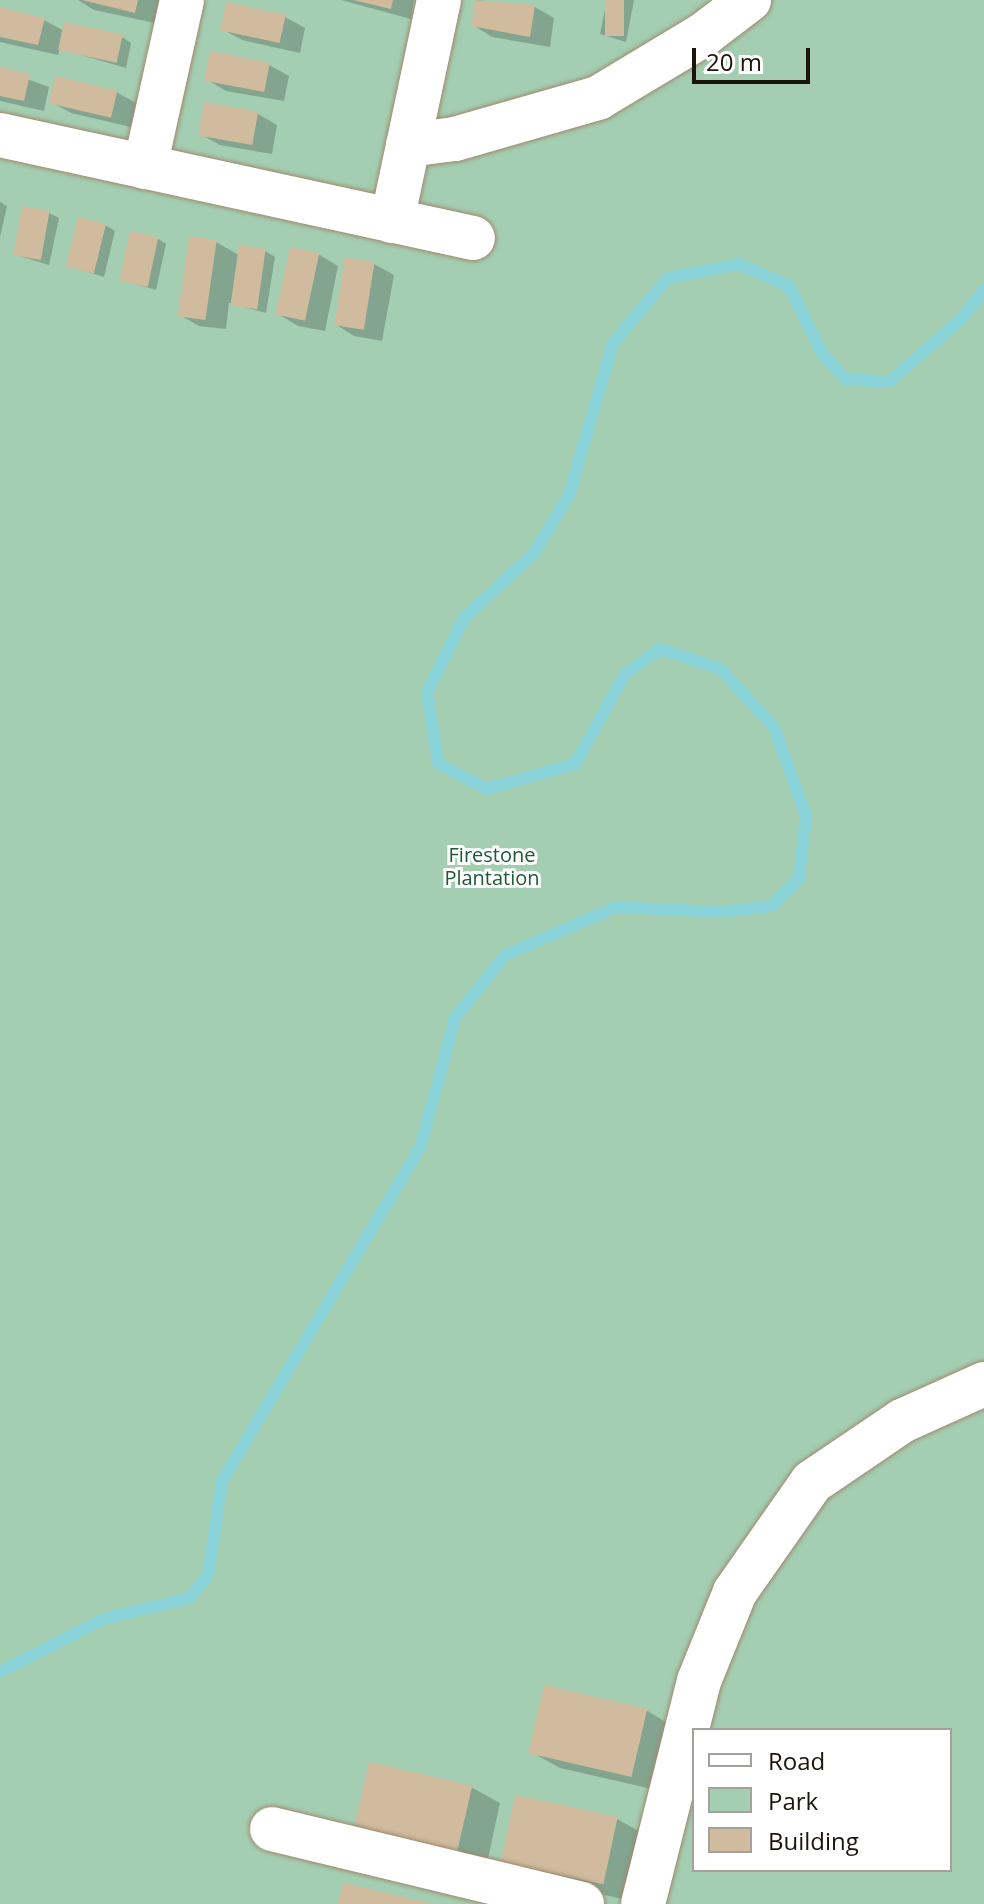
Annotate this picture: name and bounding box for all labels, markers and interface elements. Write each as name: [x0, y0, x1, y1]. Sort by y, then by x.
scale bar: [696, 32, 814, 82]
text: 20 m: [706, 45, 762, 78]
park label: Firestone Plantation: [444, 842, 540, 889]
legend: [692, 1728, 952, 1872]
text: Road: [768, 1744, 825, 1777]
text: Park: [768, 1784, 818, 1817]
text: Building: [768, 1824, 859, 1857]

